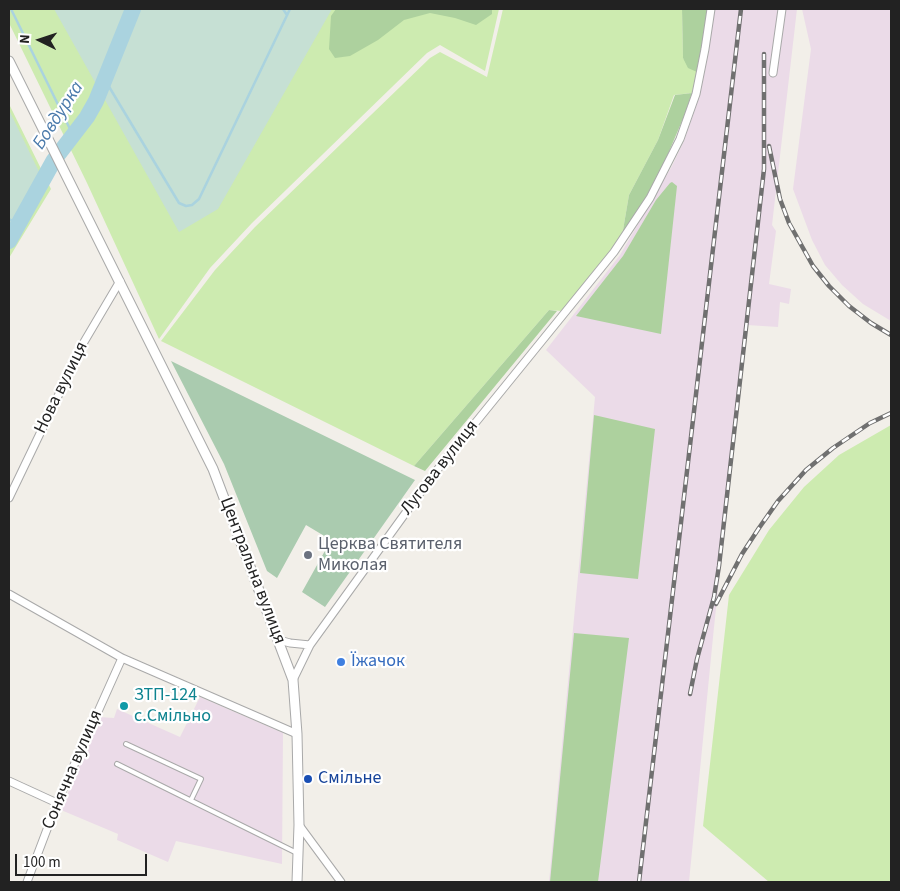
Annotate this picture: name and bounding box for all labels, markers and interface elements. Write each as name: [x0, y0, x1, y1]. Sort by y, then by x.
north arrow: [15, 15, 65, 65]
text: N: [15, 34, 35, 44]
water label: Бовдурка: [29, 78, 89, 154]
street label: Нова вулиця: [30, 338, 94, 438]
street label: Лугова вулиця: [396, 416, 484, 520]
street label: Центральна вулиця: [214, 495, 290, 647]
place label: Церква Святителя Миколая: [318, 534, 462, 576]
marker: Церква Святителя Миколая: [302, 549, 314, 561]
place label: Їжачок: [351, 651, 405, 673]
marker: Їжачок: [335, 656, 347, 668]
place label: ЗТП-124 с.Смільно: [134, 685, 211, 728]
marker: ЗТП-124 с.Смільно: [118, 700, 130, 712]
street label: Сонячна вулиця: [38, 707, 108, 833]
place label: Смільне: [318, 768, 382, 790]
marker: Смільне: [302, 773, 314, 785]
scale bar: [18, 844, 150, 876]
text: 100 m: [23, 852, 61, 873]

